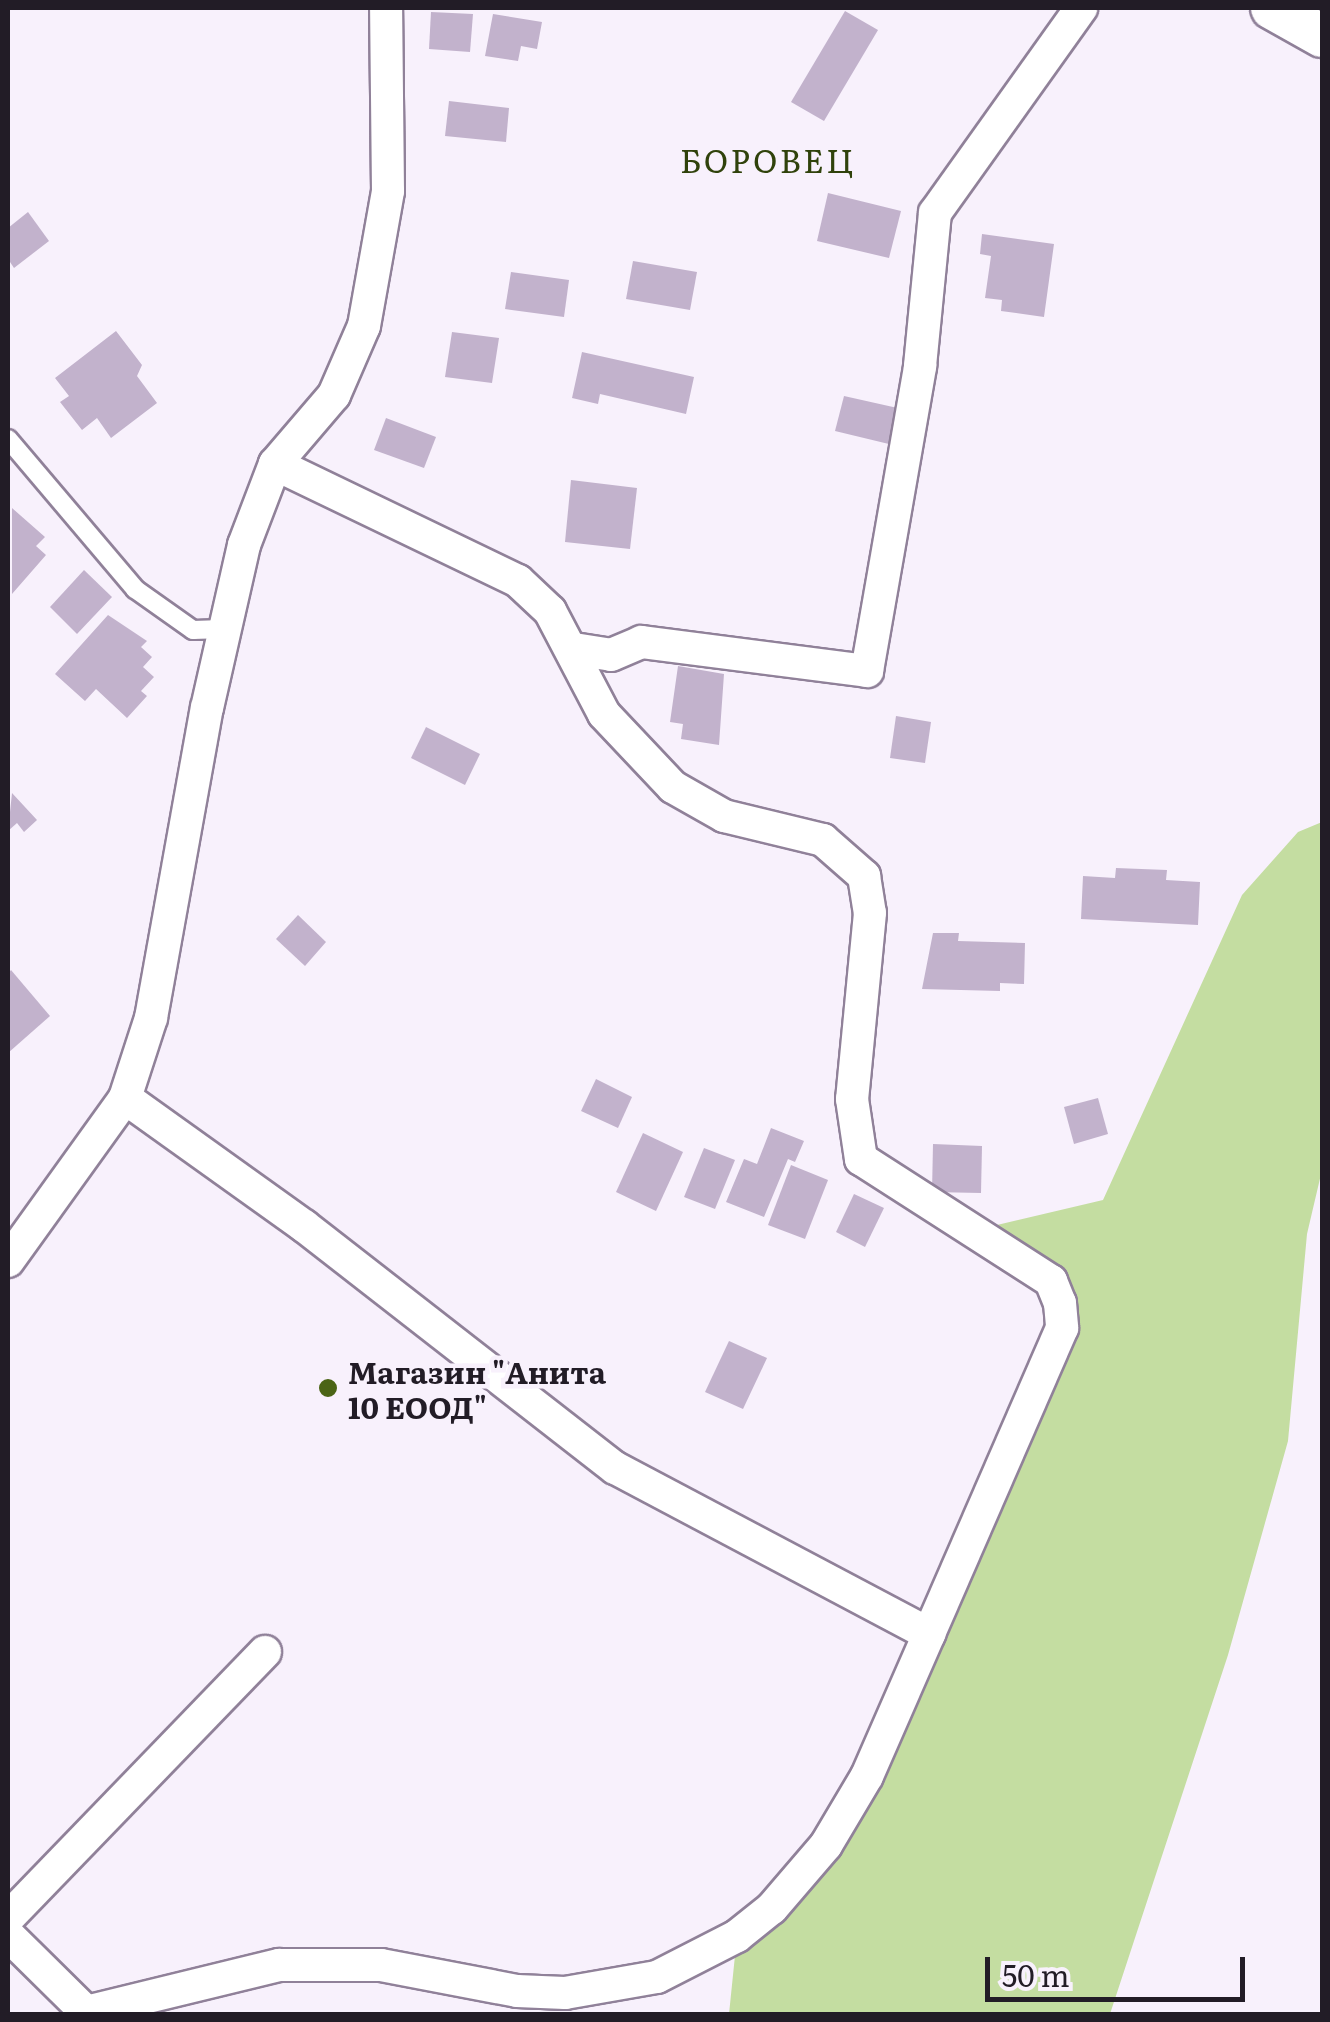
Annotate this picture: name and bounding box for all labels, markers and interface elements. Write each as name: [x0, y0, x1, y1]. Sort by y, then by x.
district label: БОРОВЕЦ: [680, 140, 856, 178]
place label: Магазин "Анита 10 ЕООД": [348, 1353, 606, 1424]
marker: Магазин "Анита 10 ЕООД": [317, 1377, 339, 1399]
scale bar: [990, 1937, 1250, 1999]
text: 50 m: [1002, 1952, 1070, 1996]

